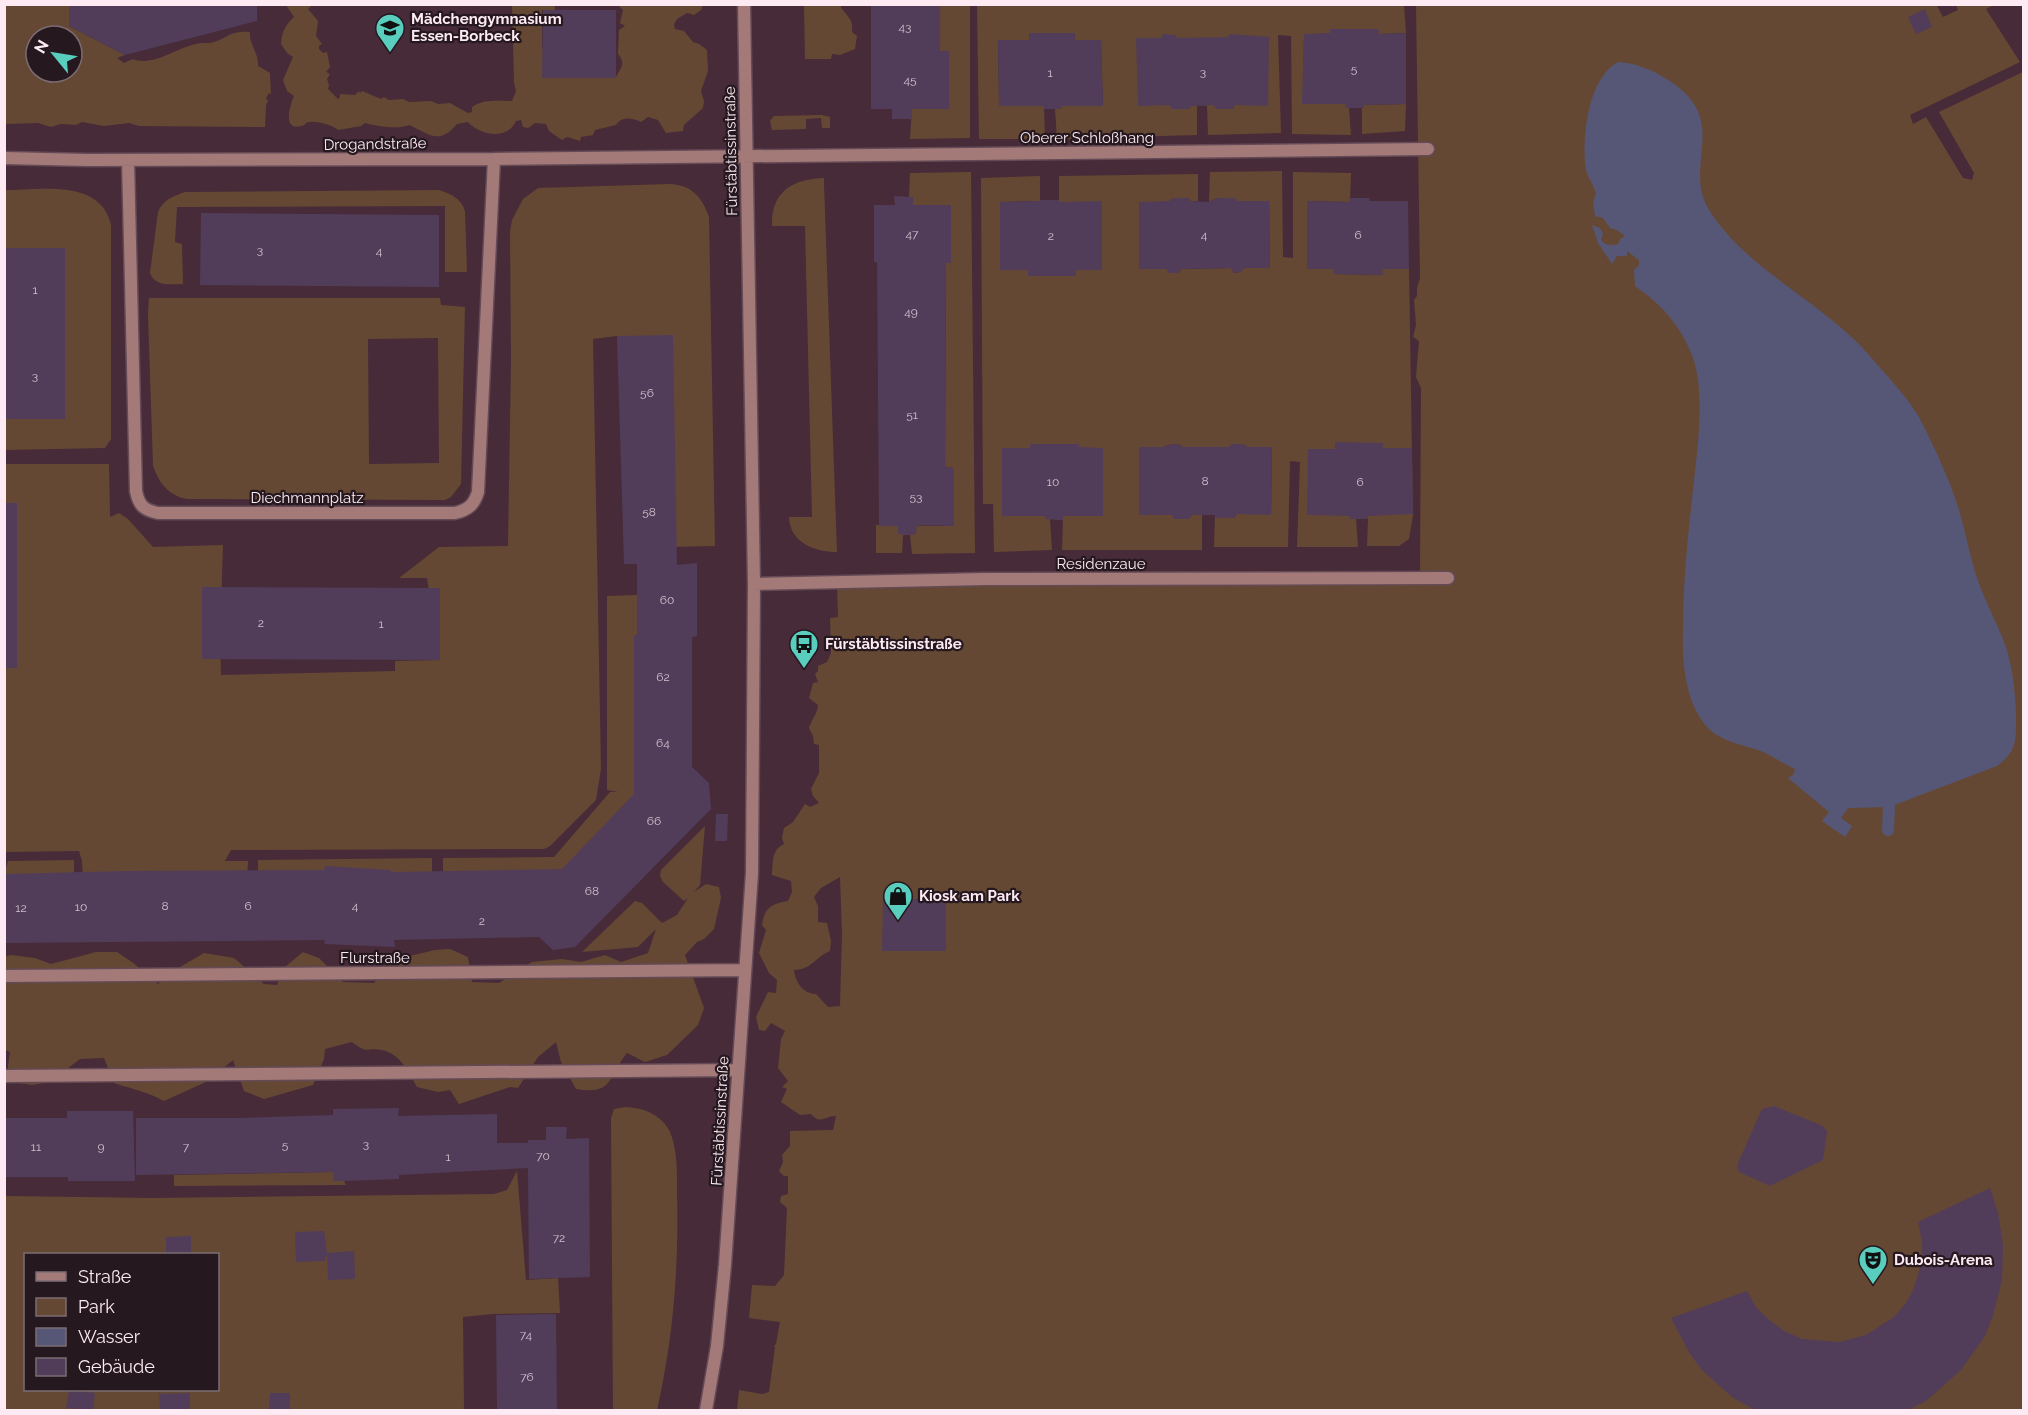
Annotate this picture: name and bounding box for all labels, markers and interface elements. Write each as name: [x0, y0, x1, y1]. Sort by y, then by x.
place label: Mädchengymnasium Essen-Borbeck: [411, 10, 562, 45]
school or university icon: Mädchengymnasium Essen-Borbeck: [374, 12, 406, 54]
house number: 43: [899, 20, 911, 34]
north arrow: [24, 24, 84, 84]
text: N: [30, 37, 53, 57]
house number: 5: [1351, 62, 1358, 76]
house number: 3: [1200, 65, 1206, 79]
house number: 1: [1047, 66, 1053, 80]
house number: 45: [903, 73, 917, 87]
street label: Fürstäbtissinstraße: [721, 86, 741, 216]
street label: Oberer Schloßhang: [1020, 129, 1154, 147]
street label: Drogandstraße: [323, 134, 427, 154]
house number: 47: [906, 227, 919, 241]
house number: 4: [1201, 228, 1208, 242]
house number: 6: [1354, 228, 1362, 242]
house number: 2: [1048, 229, 1054, 243]
house number: 3: [257, 243, 263, 257]
house number: 4: [376, 244, 383, 258]
house number: 1: [32, 283, 38, 297]
house number: 49: [904, 305, 918, 319]
house number: 3: [32, 369, 38, 383]
house number: 56: [640, 386, 654, 400]
house number: 51: [906, 408, 918, 422]
house number: 8: [1201, 474, 1209, 488]
house number: 10: [1047, 475, 1059, 489]
house number: 6: [1356, 475, 1364, 489]
street label: Diechmannplatz: [250, 489, 364, 507]
house number: 53: [910, 490, 922, 504]
house number: 58: [642, 505, 656, 519]
street label: Residenzaue: [1056, 555, 1146, 573]
house number: 60: [660, 593, 674, 607]
house number: 2: [258, 616, 264, 630]
house number: 1: [378, 617, 384, 631]
bus stop icon: Fürstäbtissinstraße: [788, 628, 820, 670]
place label: Fürstäbtissinstraße: [825, 635, 962, 653]
house number: 62: [656, 670, 670, 684]
house number: 64: [656, 736, 670, 750]
house number: 66: [647, 814, 661, 828]
shop icon: Kiosk am Park: [882, 880, 914, 922]
house number: 68: [585, 884, 599, 898]
place label: Kiosk am Park: [919, 887, 1020, 905]
house number: 8: [161, 899, 169, 913]
house number: 6: [244, 899, 252, 913]
house number: 4: [352, 899, 359, 913]
house number: 10: [75, 900, 87, 914]
house number: 12: [15, 901, 27, 915]
house number: 2: [479, 914, 485, 928]
street label: Flurstraße: [340, 949, 410, 967]
street label: Fürstäbtissinstraße: [708, 1056, 732, 1186]
house number: 3: [363, 1137, 369, 1151]
house number: 5: [282, 1138, 289, 1152]
house number: 11: [31, 1140, 41, 1154]
house number: 9: [97, 1140, 105, 1154]
house number: 7: [183, 1140, 190, 1154]
house number: 70: [536, 1149, 550, 1163]
house number: 1: [445, 1150, 451, 1164]
house number: 72: [553, 1231, 565, 1245]
theatre icon: Dubois-Arena: [1857, 1244, 1889, 1286]
place label: Dubois-Arena: [1894, 1251, 1993, 1269]
legend: [24, 1253, 219, 1391]
text: Straße: [78, 1266, 132, 1287]
text: Park: [78, 1296, 115, 1317]
text: Wasser: [78, 1326, 141, 1347]
house number: 74: [520, 1328, 533, 1342]
text: Gebäude: [78, 1356, 155, 1377]
house number: 76: [520, 1370, 534, 1384]

